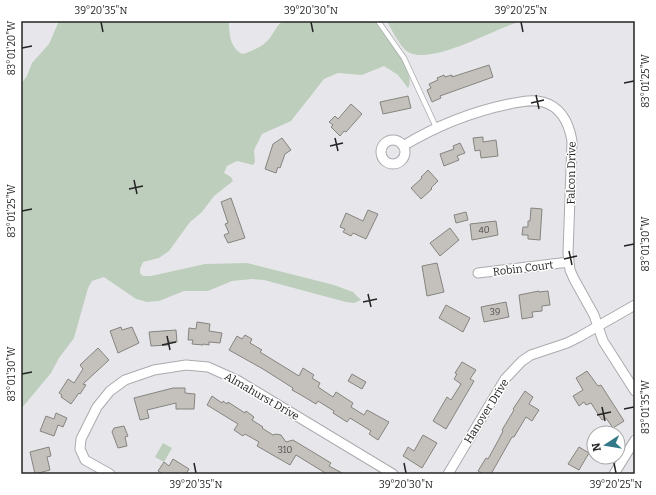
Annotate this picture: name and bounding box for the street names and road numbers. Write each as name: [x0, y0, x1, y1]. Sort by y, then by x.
street label: Falcon Drive: [564, 141, 579, 205]
street label: Robin Court: [492, 258, 554, 279]
street label: Almahurst Drive: [222, 370, 301, 423]
street label: Hanover Drive: [461, 377, 511, 446]

